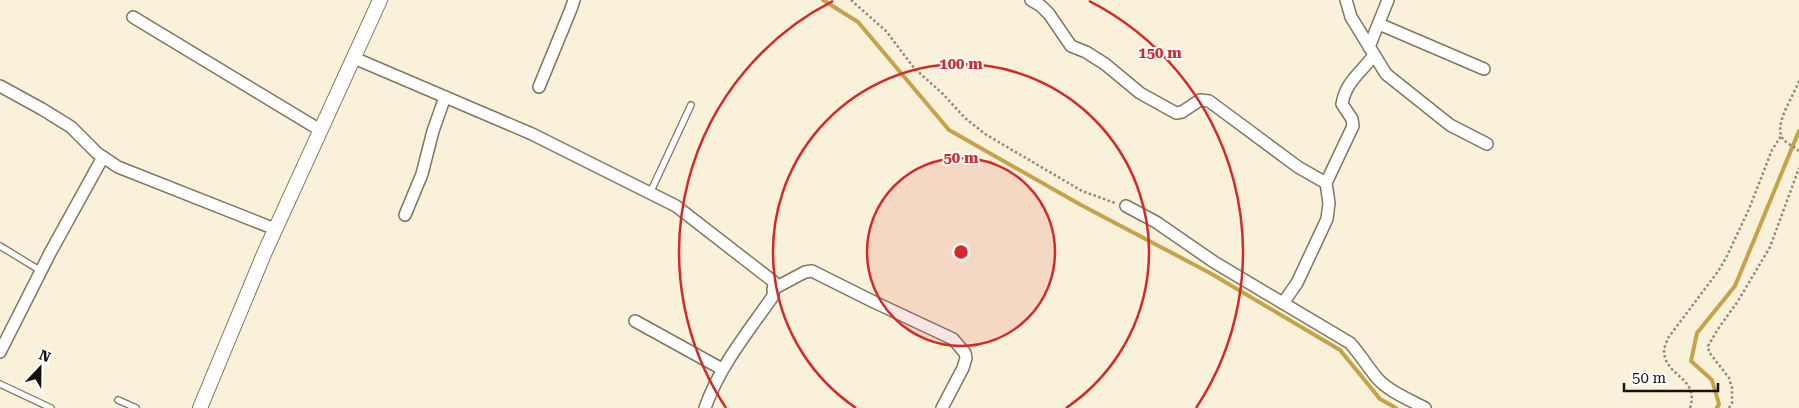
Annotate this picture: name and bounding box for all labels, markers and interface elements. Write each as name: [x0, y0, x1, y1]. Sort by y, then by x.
text: 150 m: [1138, 44, 1182, 62]
text: 100 m: [939, 55, 983, 73]
text: 50 m: [943, 149, 979, 167]
centre of rings: [952, 243, 970, 261]
north arrow: [15, 343, 65, 393]
text: N: [37, 347, 53, 365]
scale bar: [1624, 360, 1718, 392]
text: 50 m: [1632, 369, 1667, 387]

